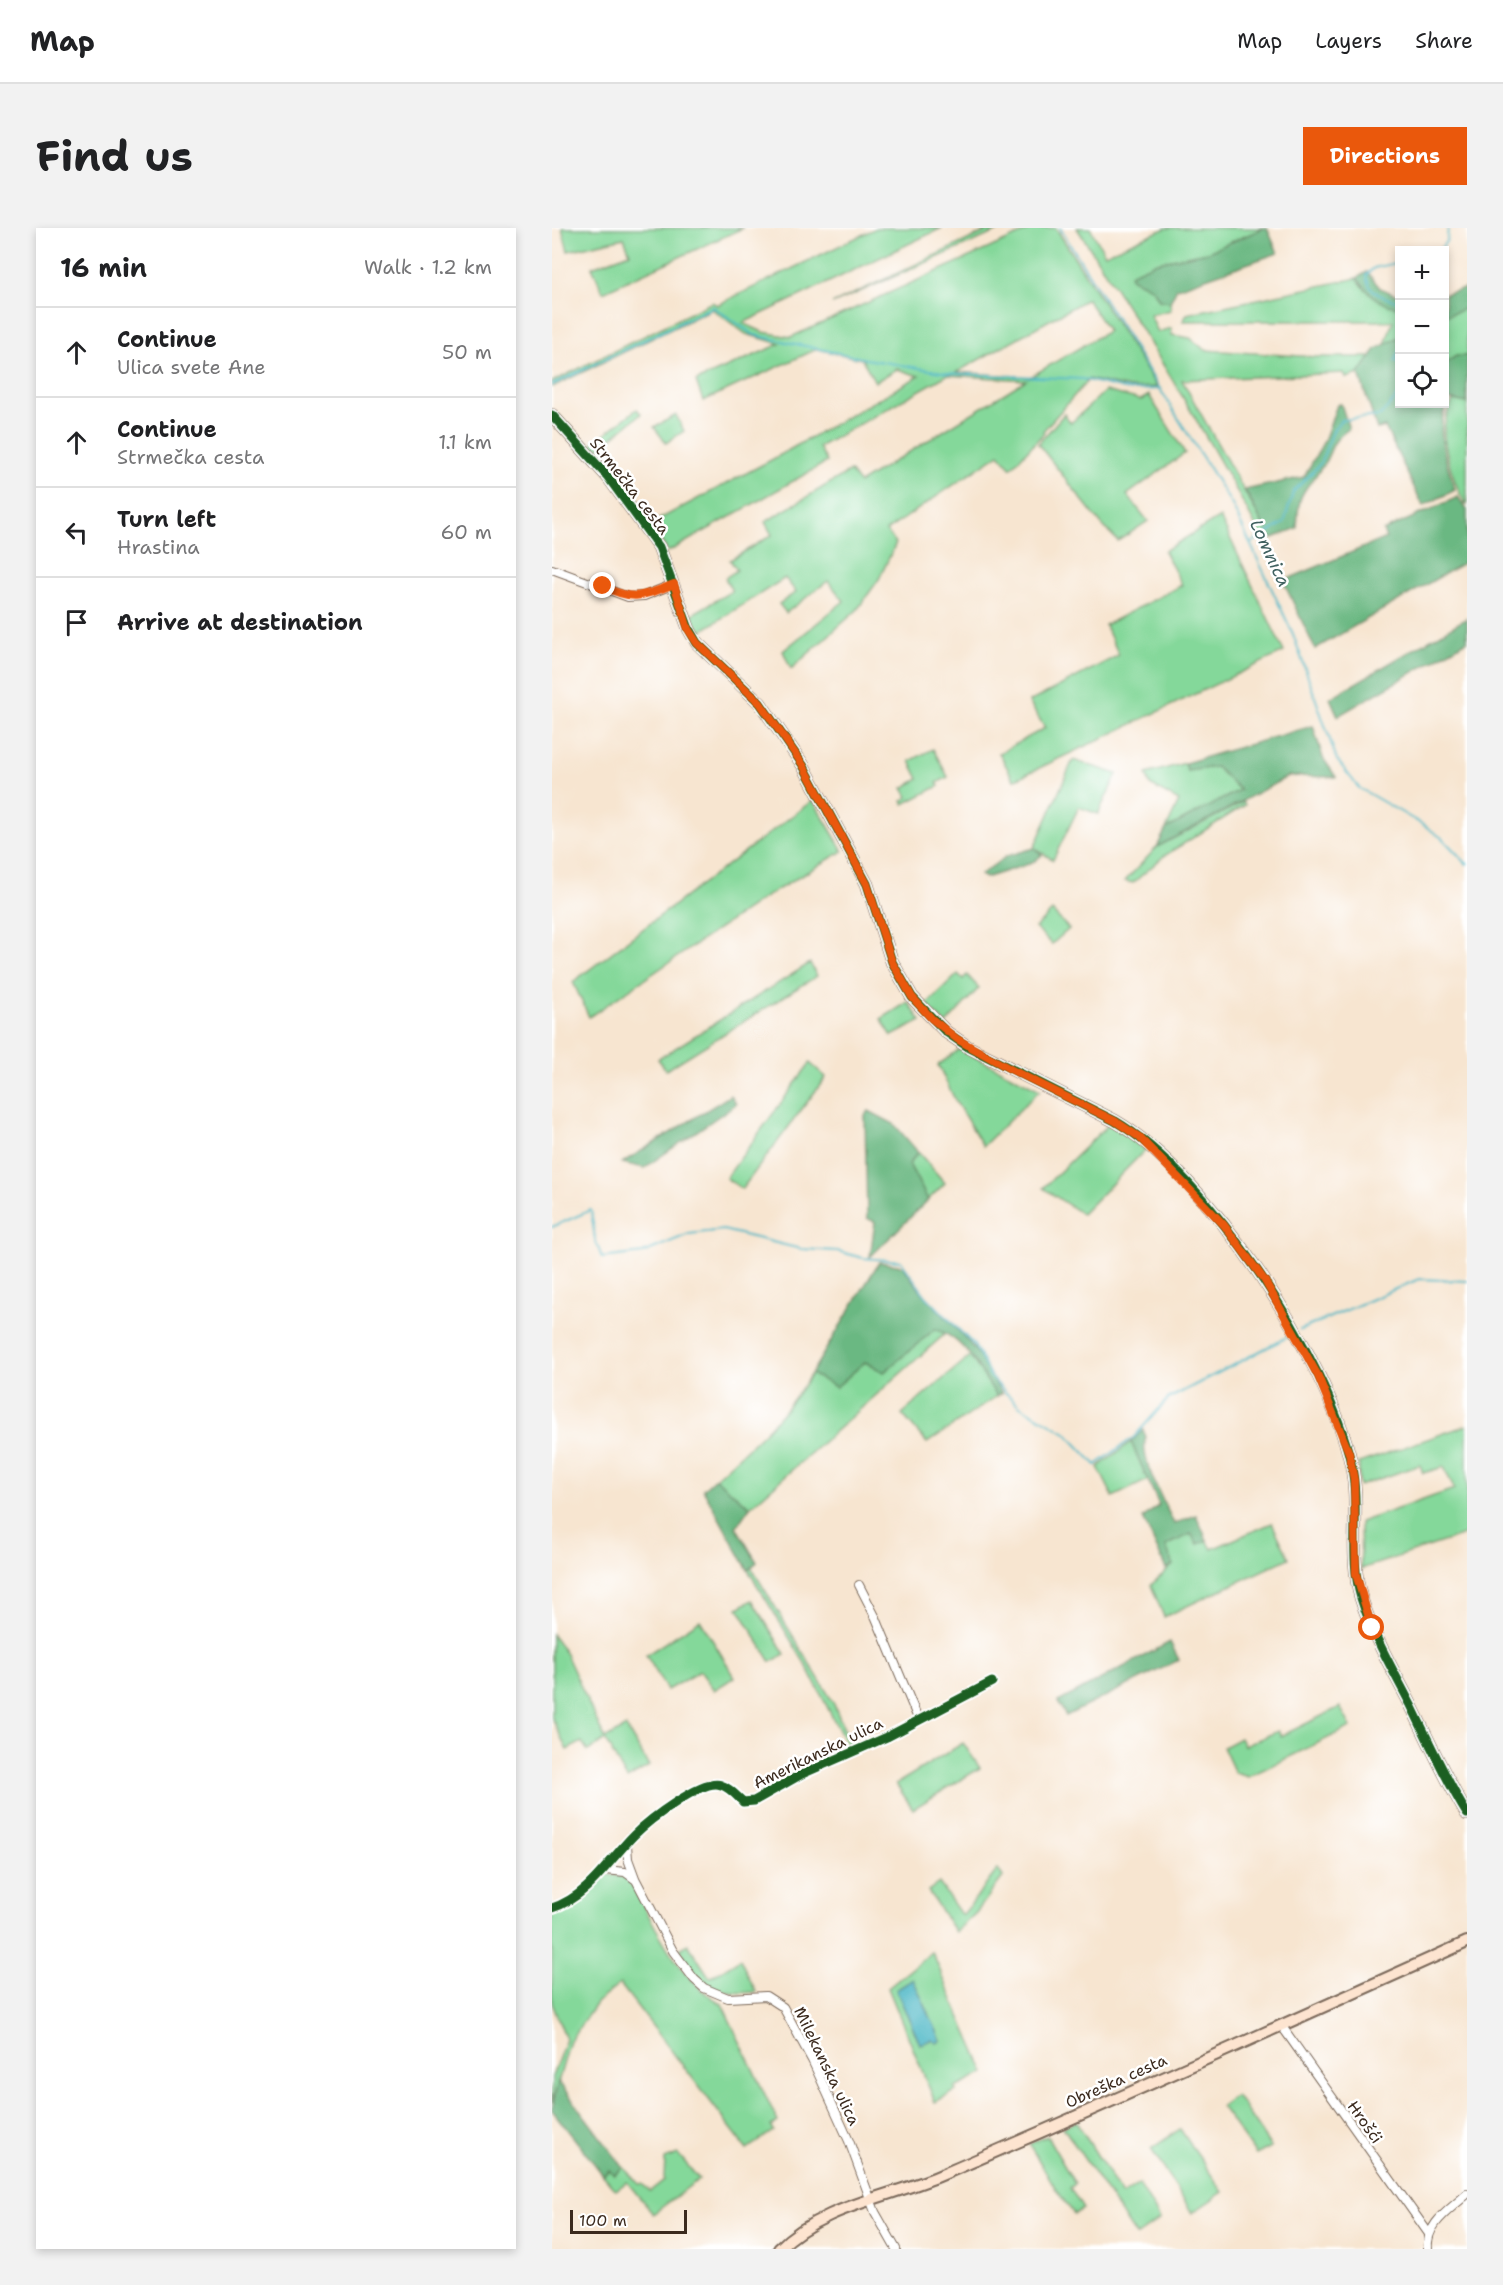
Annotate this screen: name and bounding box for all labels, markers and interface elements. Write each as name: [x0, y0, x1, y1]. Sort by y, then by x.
text: Map: [30, 22, 95, 60]
text: Map: [1237, 27, 1282, 55]
text: Layers: [1315, 27, 1382, 55]
text: Share: [1415, 27, 1473, 55]
button: Directions: [1303, 127, 1467, 185]
text: Find us: [36, 128, 193, 184]
map controls: [1395, 246, 1449, 408]
button: +: [1395, 246, 1449, 300]
text: 16 min: [60, 250, 147, 285]
text: Walk · 1.2 km: [364, 254, 492, 280]
button: −: [1395, 300, 1449, 354]
text: Continue: [117, 325, 217, 354]
icon: ahead: [60, 336, 93, 369]
text: 50 m: [442, 339, 492, 365]
text: Ulica svete Ane: [117, 354, 266, 380]
button: locate: [1395, 354, 1449, 408]
text: Continue: [117, 415, 217, 444]
icon: ahead: [60, 426, 93, 459]
text: 1.1 km: [438, 429, 492, 455]
street label: Strmečka cesta: [585, 433, 675, 539]
text: Strmečka cesta: [117, 444, 264, 470]
text: Turn left: [117, 505, 216, 534]
water label: Lomnica: [1244, 515, 1296, 591]
icon: left: [60, 516, 93, 549]
text: 60 m: [440, 519, 492, 545]
text: Hrastina: [117, 534, 200, 560]
route end: [589, 572, 615, 598]
icon: arrive: [60, 606, 93, 639]
text: Arrive at destination: [117, 608, 363, 637]
route start: [1358, 1614, 1384, 1640]
street label: Amerikanska ulica: [750, 1713, 886, 1793]
street label: Milekanska ulica: [789, 2003, 865, 2129]
street label: Obreška cesta: [1062, 2049, 1170, 2113]
street label: Hrošći: [1343, 2096, 1387, 2148]
scale bar: [570, 2207, 687, 2234]
text: 100 m: [579, 2210, 627, 2231]

